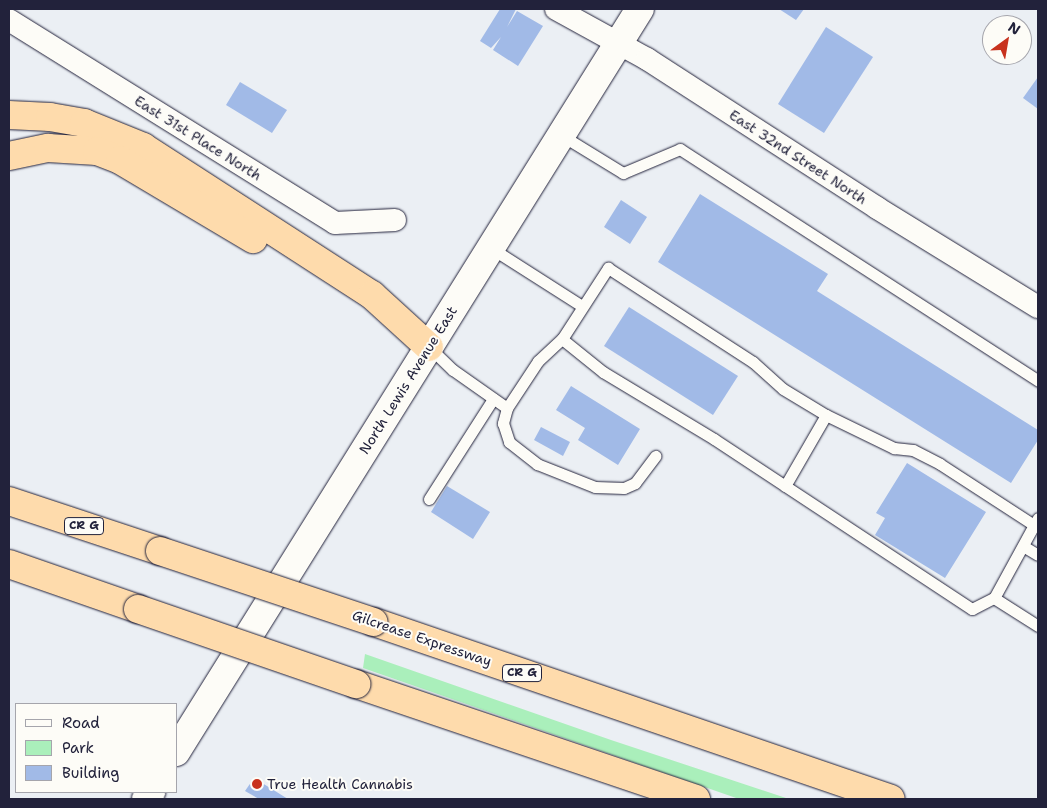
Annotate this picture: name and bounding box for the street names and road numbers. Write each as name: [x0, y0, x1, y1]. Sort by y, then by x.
street label: East 31st Place North: [131, 92, 265, 184]
street label: East 32nd Street North: [726, 106, 870, 208]
street label: North Lewis Avenue East: [356, 303, 460, 457]
road number: CR G: [64, 516, 104, 536]
street label: Gilcrease Expressway: [350, 606, 494, 670]
road number: CR G: [502, 664, 542, 682]

